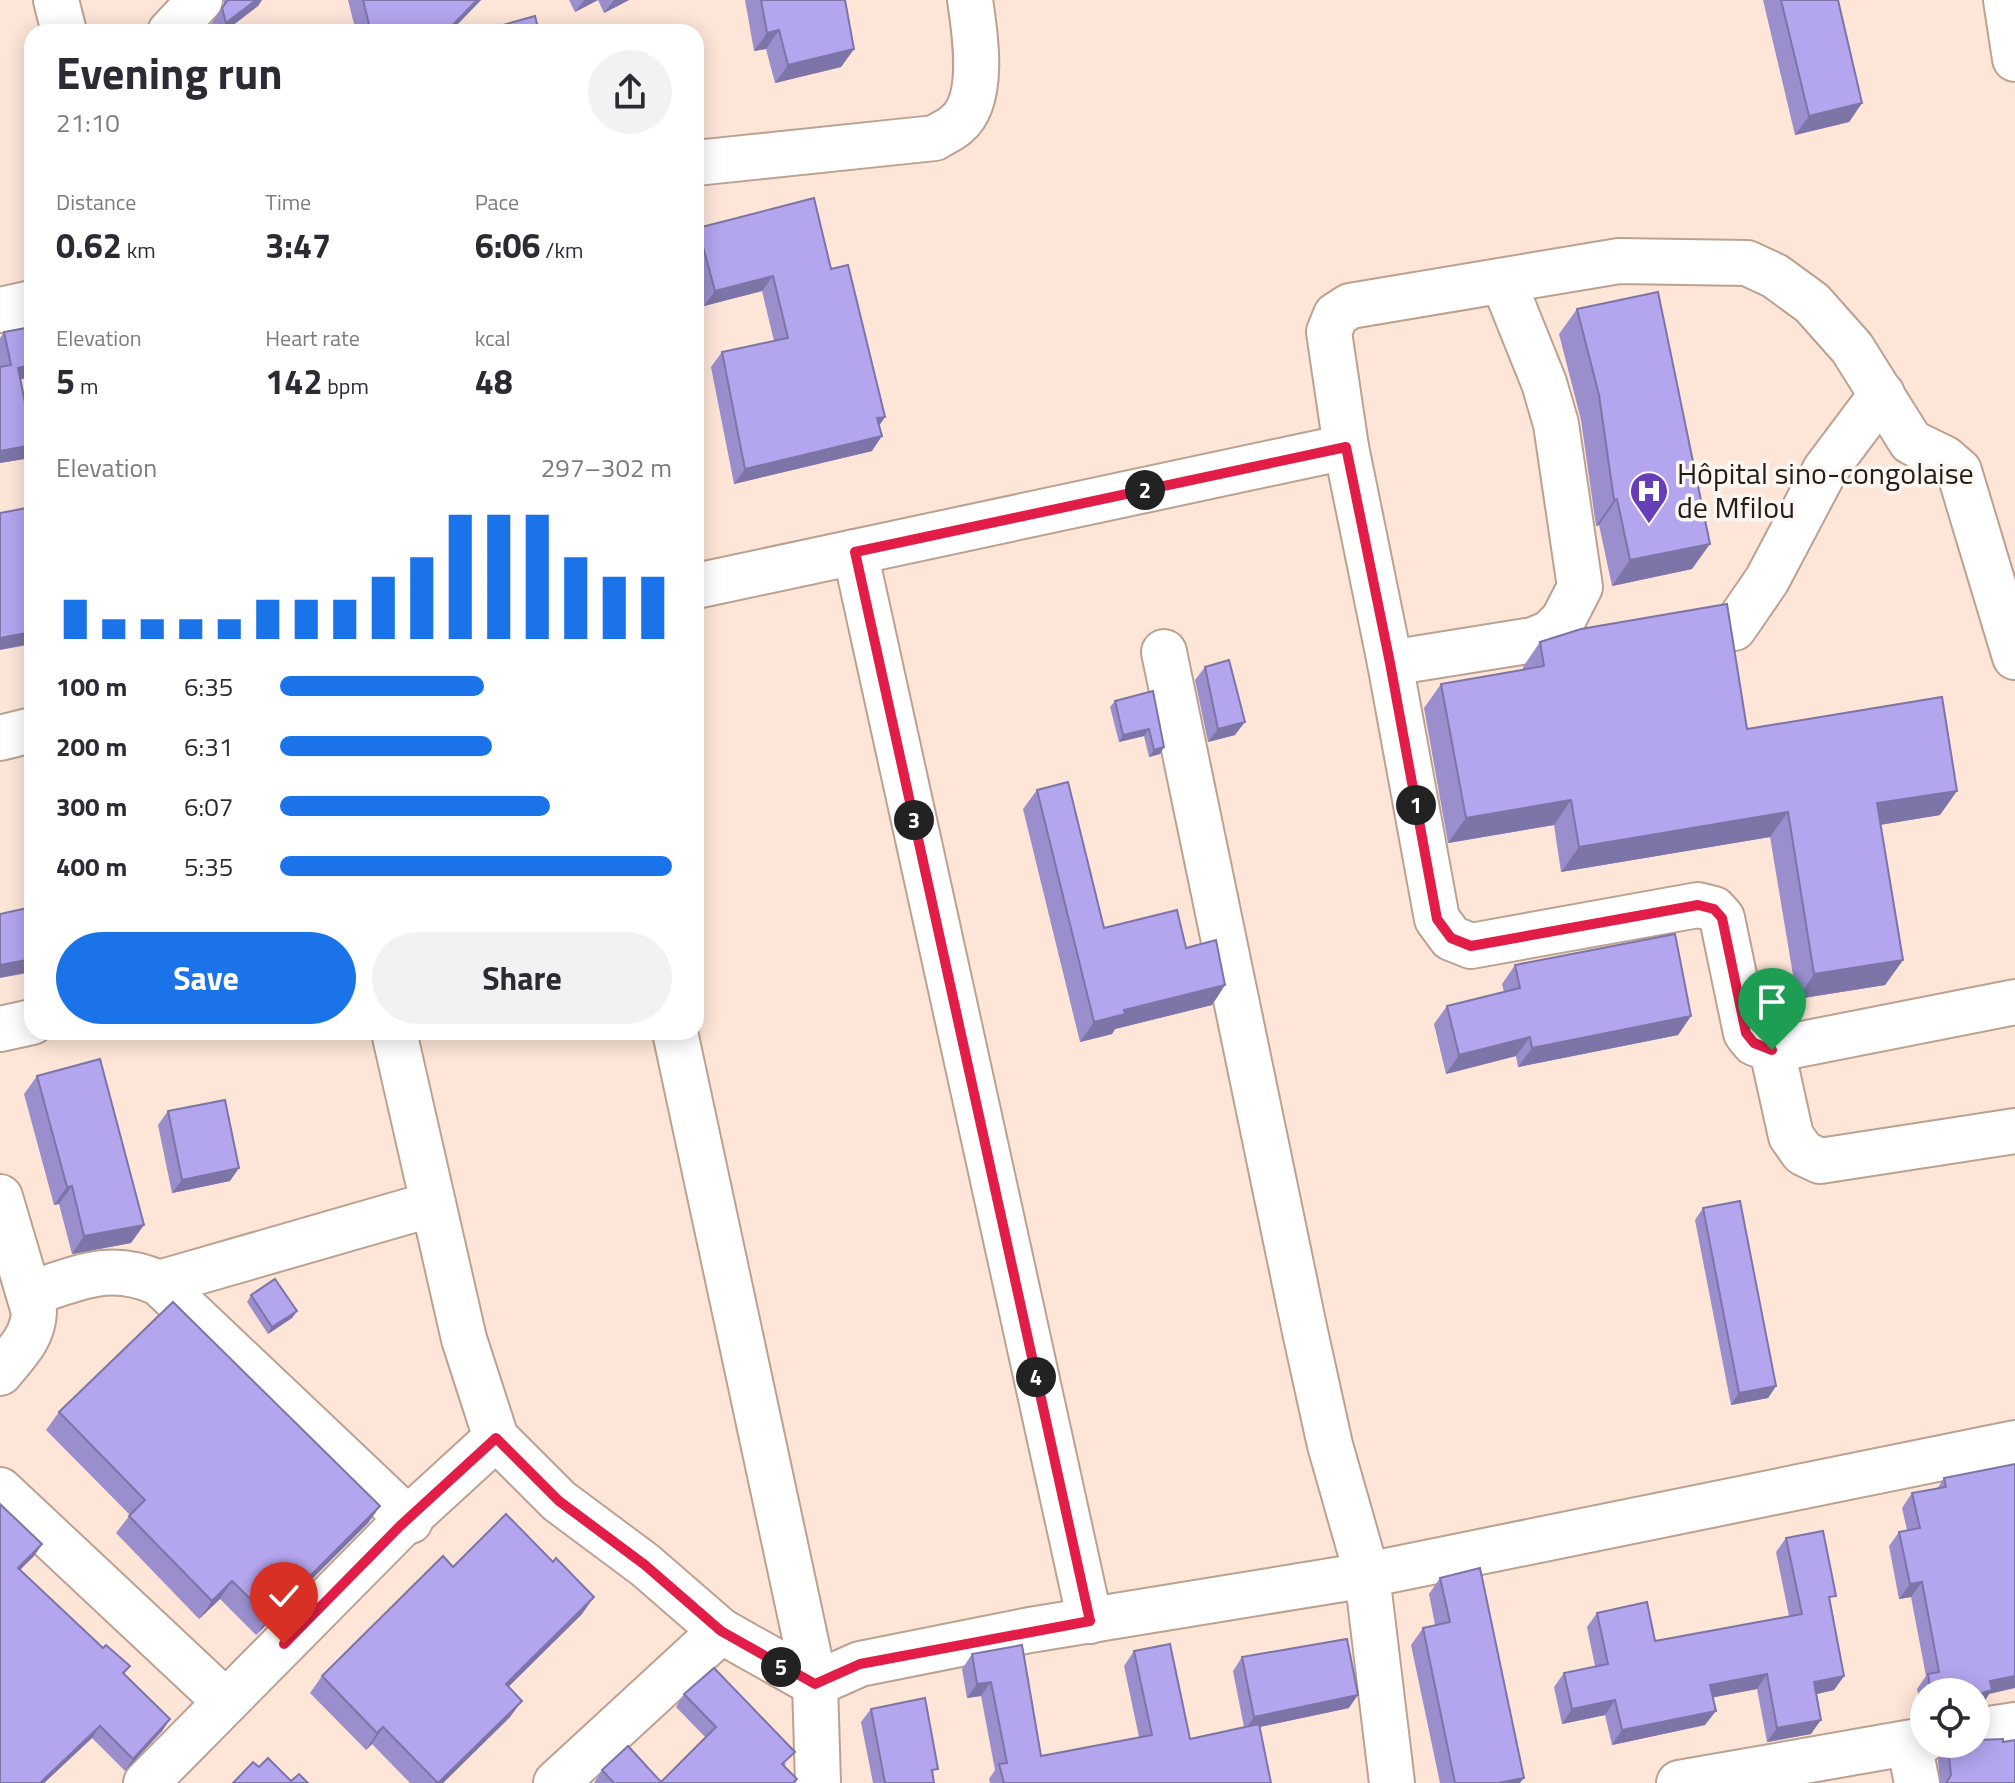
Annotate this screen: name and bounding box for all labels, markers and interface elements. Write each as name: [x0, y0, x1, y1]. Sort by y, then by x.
text: Evening run: [56, 39, 283, 106]
button: share: [588, 50, 672, 134]
text: 21:10: [56, 103, 120, 142]
text: Distance: [56, 185, 136, 219]
text: Time: [265, 185, 311, 219]
text: Pace: [475, 185, 519, 219]
text: 0.62: [56, 219, 122, 271]
text: 3:47: [265, 219, 331, 271]
text: 6:06: [475, 219, 540, 271]
text: km: [122, 233, 156, 267]
text: /km: [540, 233, 583, 267]
text: Elevation: [56, 321, 142, 355]
text: Heart rate: [265, 321, 360, 355]
text: kcal: [475, 321, 511, 355]
text: 5: [56, 355, 75, 407]
text: 142: [265, 355, 322, 407]
text: 48: [475, 355, 513, 407]
text: m: [75, 369, 98, 403]
text: bpm: [322, 369, 369, 403]
text: Elevation: [56, 448, 157, 487]
text: 297–302 m: [541, 448, 672, 487]
place label: Hôpital sino-congolaise de Mfilou: [1677, 450, 1974, 530]
pin: 2: [1125, 470, 1165, 510]
hospital icon: Hôpital sino-congolaise de Mfilou: [1628, 470, 1670, 525]
text: 2: [1139, 473, 1151, 507]
text: 100 m: [56, 667, 127, 706]
text: 6:35: [184, 667, 233, 706]
text: 200 m: [56, 727, 127, 766]
text: 6:31: [184, 727, 233, 766]
pin: 1: [1396, 785, 1436, 825]
text: 300 m: [56, 787, 127, 826]
text: 6:07: [184, 787, 233, 826]
text: 1: [1410, 788, 1422, 822]
pin: 3: [894, 800, 934, 840]
text: 3: [908, 803, 920, 837]
text: 400 m: [56, 847, 127, 886]
text: 5:35: [184, 847, 233, 886]
button: Save: [56, 932, 356, 1024]
button: Share: [372, 932, 672, 1024]
pin: [1738, 968, 1806, 1050]
icon: arrive: [1750, 980, 1794, 1024]
pin: 4: [1016, 1357, 1056, 1397]
text: 4: [1030, 1360, 1042, 1394]
pin: [250, 1562, 318, 1644]
icon: check: [262, 1574, 306, 1618]
pin: 5: [761, 1647, 801, 1687]
text: 5: [775, 1650, 787, 1684]
map controls: [1910, 1678, 1990, 1758]
button: locate: [1910, 1678, 1990, 1758]

